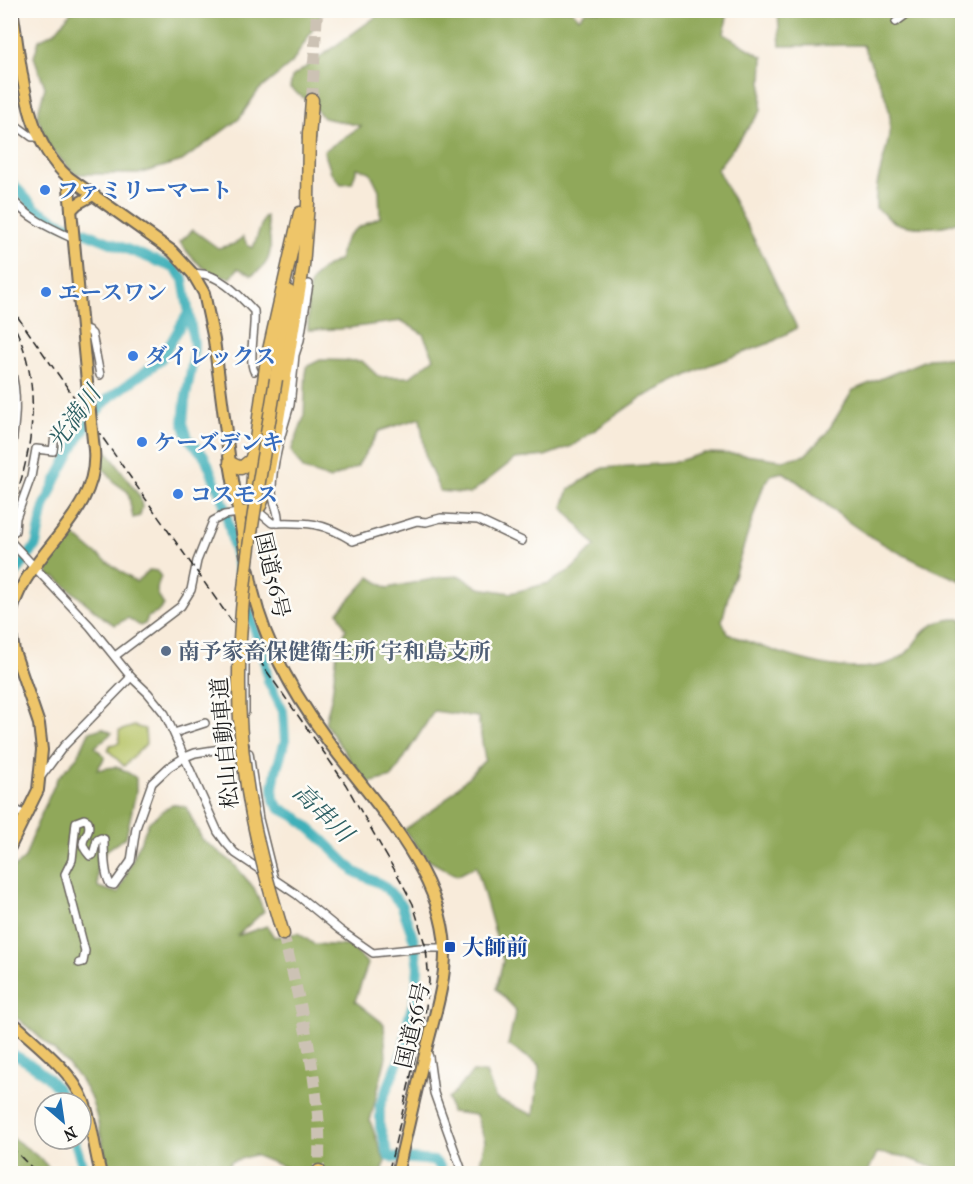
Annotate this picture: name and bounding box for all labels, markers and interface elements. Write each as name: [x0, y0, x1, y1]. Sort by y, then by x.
place label: ファミリーマート: [57, 178, 233, 204]
marker: ファミリーマート: [38, 183, 52, 197]
place label: エースワン: [58, 280, 167, 306]
marker: エースワン: [39, 285, 53, 299]
place label: ダイレックス: [145, 344, 276, 370]
marker: ダイレックス: [126, 349, 140, 363]
water label: 光満川: [42, 378, 108, 455]
place label: ケーズデンキ: [154, 430, 284, 456]
marker: ケーズデンキ: [135, 435, 149, 449]
place label: コスモス: [190, 482, 278, 508]
marker: コスモス: [171, 487, 185, 501]
street label: 国道56号: [250, 530, 295, 621]
place label: 南予家畜保健衛生所 宇和島支所: [178, 639, 491, 665]
marker: 南予家畜保健衛生所 宇和島支所: [159, 644, 173, 658]
street label: 松山自動車道: [206, 676, 244, 810]
water label: 高串川: [287, 778, 361, 850]
place label: 大師前: [462, 935, 528, 961]
marker: 大師前: [443, 940, 457, 954]
street label: 国道56号: [390, 980, 435, 1071]
north arrow: [33, 1091, 93, 1151]
text: N: [59, 1122, 80, 1145]

